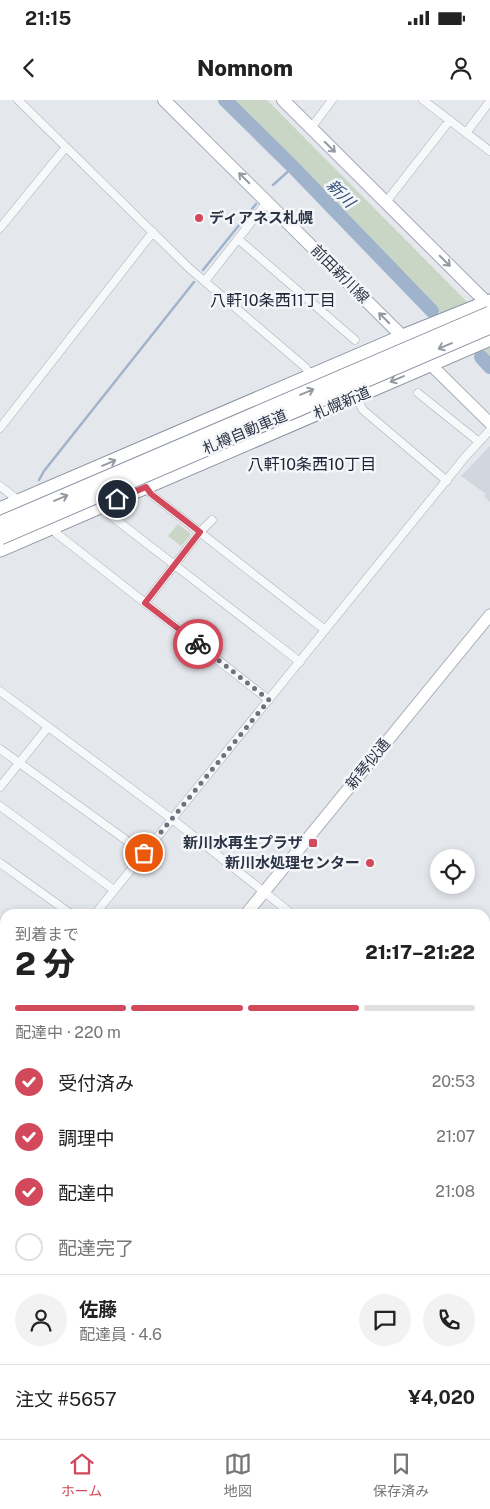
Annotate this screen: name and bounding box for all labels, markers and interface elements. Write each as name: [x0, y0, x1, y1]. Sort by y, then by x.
text: 21:15: [25, 7, 71, 29]
icon: back: [15, 54, 43, 82]
icon: person: [447, 54, 475, 82]
text: Nomnom: [197, 55, 293, 81]
one-way arrow: [324, 141, 336, 153]
one-way arrow: [238, 172, 250, 185]
water label: 新川: [323, 175, 360, 213]
place label: ディアネス札幌: [209, 209, 313, 226]
marker: ディアネス札幌: [193, 212, 205, 224]
street label: 前田新川線: [308, 241, 373, 306]
one-way arrow: [439, 255, 451, 267]
district label: 八軒10条西11丁目: [210, 291, 336, 310]
one-way arrow: [378, 312, 390, 324]
one-way arrow: [438, 341, 453, 351]
one-way arrow: [390, 375, 405, 384]
street label: 札幌新道: [311, 383, 373, 422]
one-way arrow: [299, 387, 314, 397]
street label: 札樽自動車道: [200, 406, 290, 457]
district label: 八軒10条西10丁目: [248, 455, 376, 474]
one-way arrow: [101, 458, 116, 468]
pin: [96, 478, 138, 520]
icon: home: [103, 485, 131, 513]
one-way arrow: [53, 492, 68, 502]
courier: [173, 619, 223, 669]
icon: bike: [184, 630, 212, 658]
street label: 新琴似通: [342, 735, 393, 792]
pin: [123, 832, 165, 874]
place label: 新川水再生プラザ: [183, 834, 303, 851]
marker: 新川水再生プラザ: [307, 837, 319, 849]
icon: bag: [130, 839, 158, 867]
map controls: [430, 849, 475, 894]
button: locate: [430, 849, 475, 894]
place label: 新川水処理センター: [225, 854, 360, 871]
marker: 新川水処理センター: [364, 857, 376, 869]
text: 到着まで: [15, 925, 79, 944]
text: 21:17–21:22: [365, 941, 475, 963]
text: 2 分: [15, 945, 75, 982]
text: 配達中 · 220 m: [15, 1023, 121, 1042]
icon: check: [15, 1068, 43, 1096]
text: 受付済み: [58, 1072, 134, 1094]
text: 20:53: [432, 1072, 475, 1091]
icon: check: [15, 1123, 43, 1151]
text: 調理中: [58, 1127, 115, 1149]
text: 21:07: [436, 1127, 475, 1146]
icon: check: [15, 1178, 43, 1206]
text: 配達中: [58, 1182, 115, 1204]
text: 21:08: [435, 1182, 475, 1201]
text: 配達完了: [58, 1237, 134, 1259]
button: person: [15, 1294, 67, 1346]
button: chat: [359, 1294, 411, 1346]
button: phone: [423, 1294, 475, 1346]
text: 佐藤: [79, 1298, 117, 1320]
text: 配達員 · 4.6: [79, 1325, 162, 1344]
text: ¥4,020: [408, 1386, 475, 1408]
text: 注文 #5657: [15, 1388, 117, 1410]
tab: ホーム: [61, 1450, 102, 1500]
tab: 地図: [224, 1450, 252, 1500]
tab: 保存済み: [373, 1450, 429, 1500]

